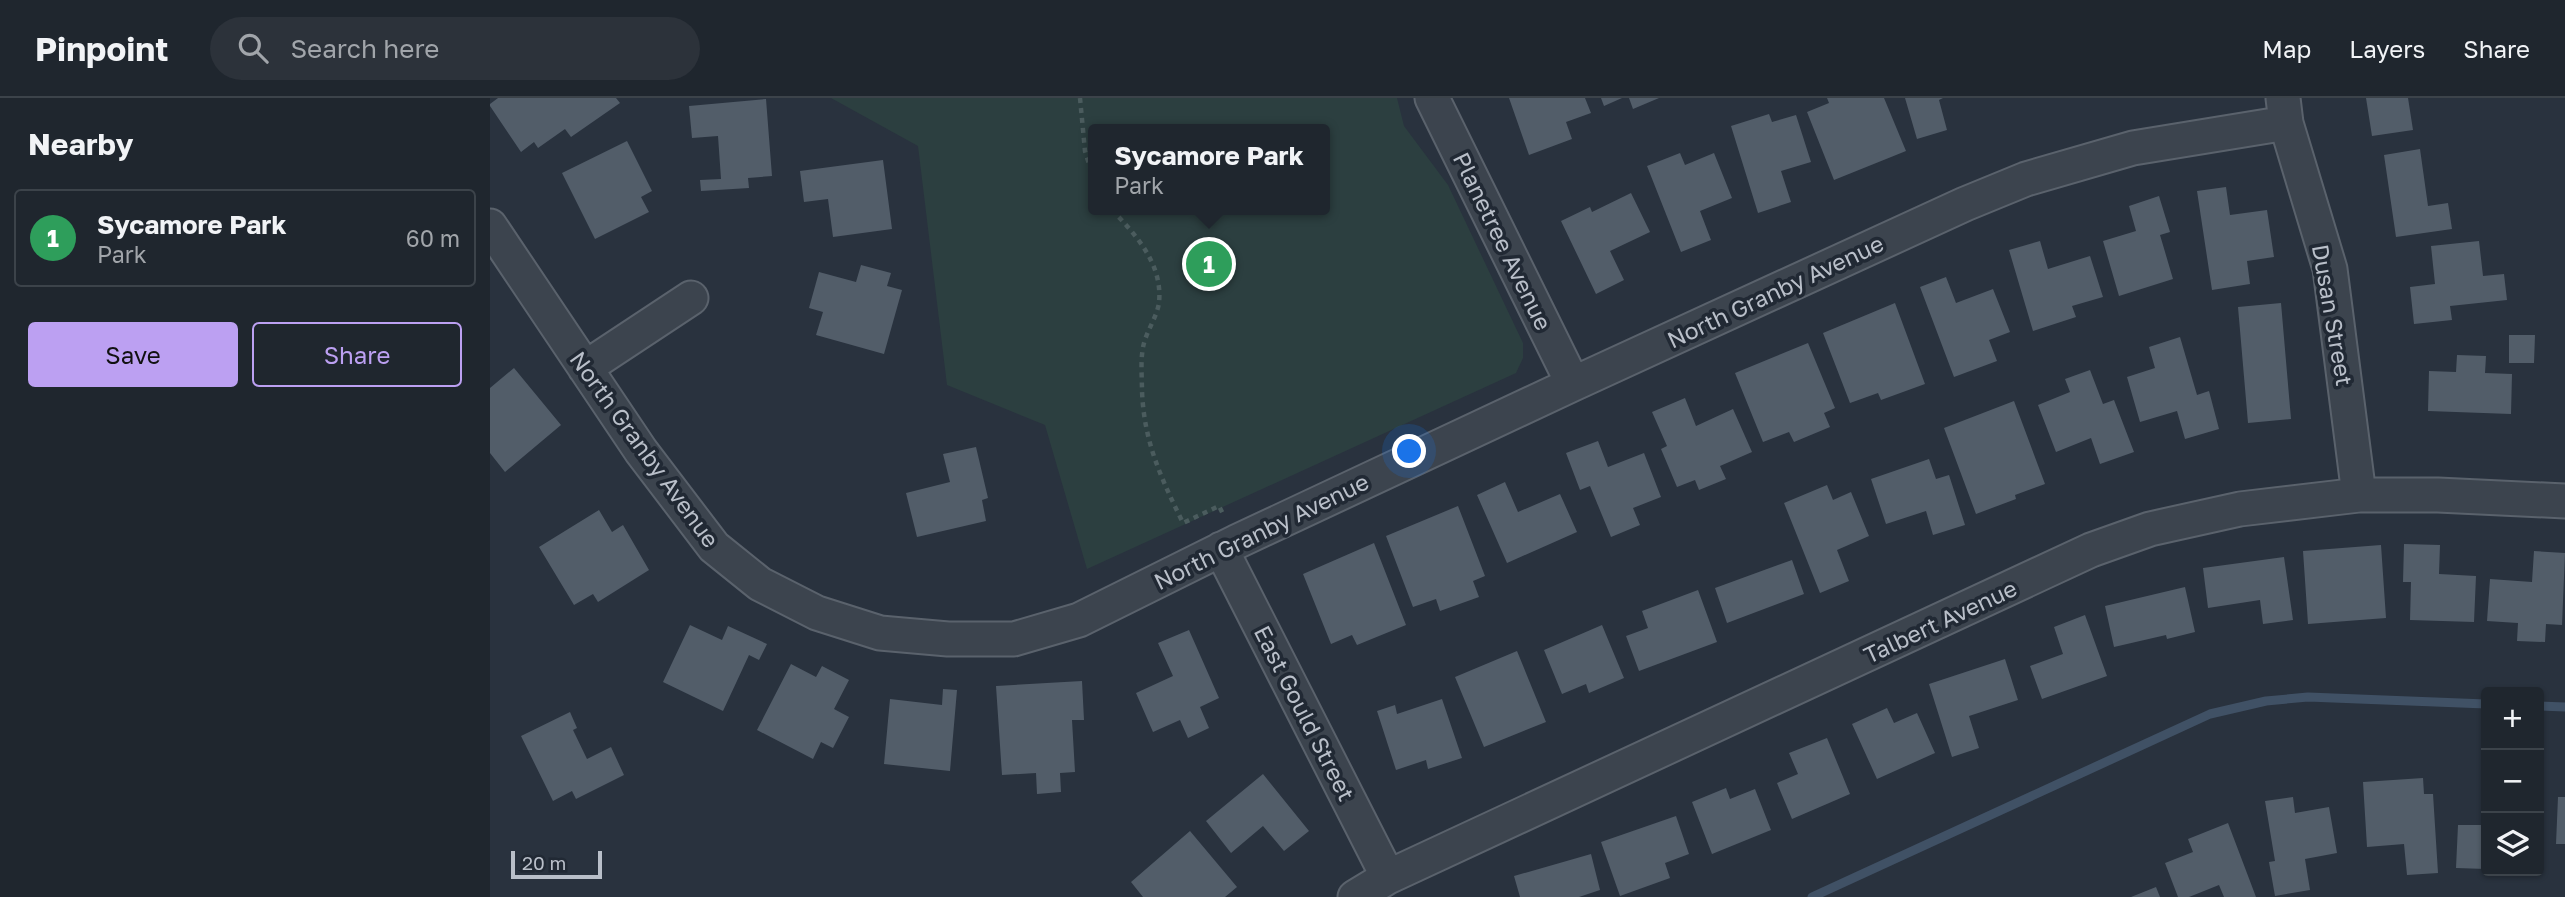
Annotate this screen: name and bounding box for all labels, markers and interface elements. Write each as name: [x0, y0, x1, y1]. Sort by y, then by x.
search box: [210, 17, 700, 80]
text: Pinpoint: [35, 29, 168, 68]
icon: search: [234, 29, 272, 67]
text: Search here: [290, 33, 439, 64]
text: Map: [2262, 34, 2311, 63]
text: Layers: [2349, 34, 2425, 63]
text: Share: [2463, 34, 2530, 63]
popup: [1088, 124, 1330, 215]
text: Nearby: [28, 126, 133, 162]
text: Sycamore Park: [1114, 140, 1304, 171]
street label: Planetree Avenue: [1448, 147, 1558, 335]
text: Park: [1114, 171, 1164, 199]
text: Sycamore Park: [97, 209, 287, 240]
text: 1: [47, 224, 59, 252]
text: 60 m: [406, 224, 460, 252]
street label: North Granby Avenue: [1662, 229, 1888, 353]
pin: 1: [1186, 238, 1232, 290]
text: Park: [97, 240, 147, 268]
street label: Dusan Street: [2307, 242, 2359, 388]
button: Save: [28, 322, 238, 387]
button: Share: [252, 322, 462, 387]
street label: North Granby Avenue: [564, 346, 726, 552]
your location: [1392, 434, 1426, 468]
street label: North Granby Avenue: [1149, 467, 1373, 595]
street label: Talbert Avenue: [1859, 573, 2021, 669]
street label: East Gould Street: [1249, 621, 1361, 805]
map controls: [2481, 687, 2544, 876]
button: +: [2481, 687, 2544, 750]
button: −: [2481, 750, 2544, 813]
button: layers: [2481, 813, 2544, 876]
scale bar: [511, 848, 602, 880]
text: 20 m: [522, 851, 566, 874]

